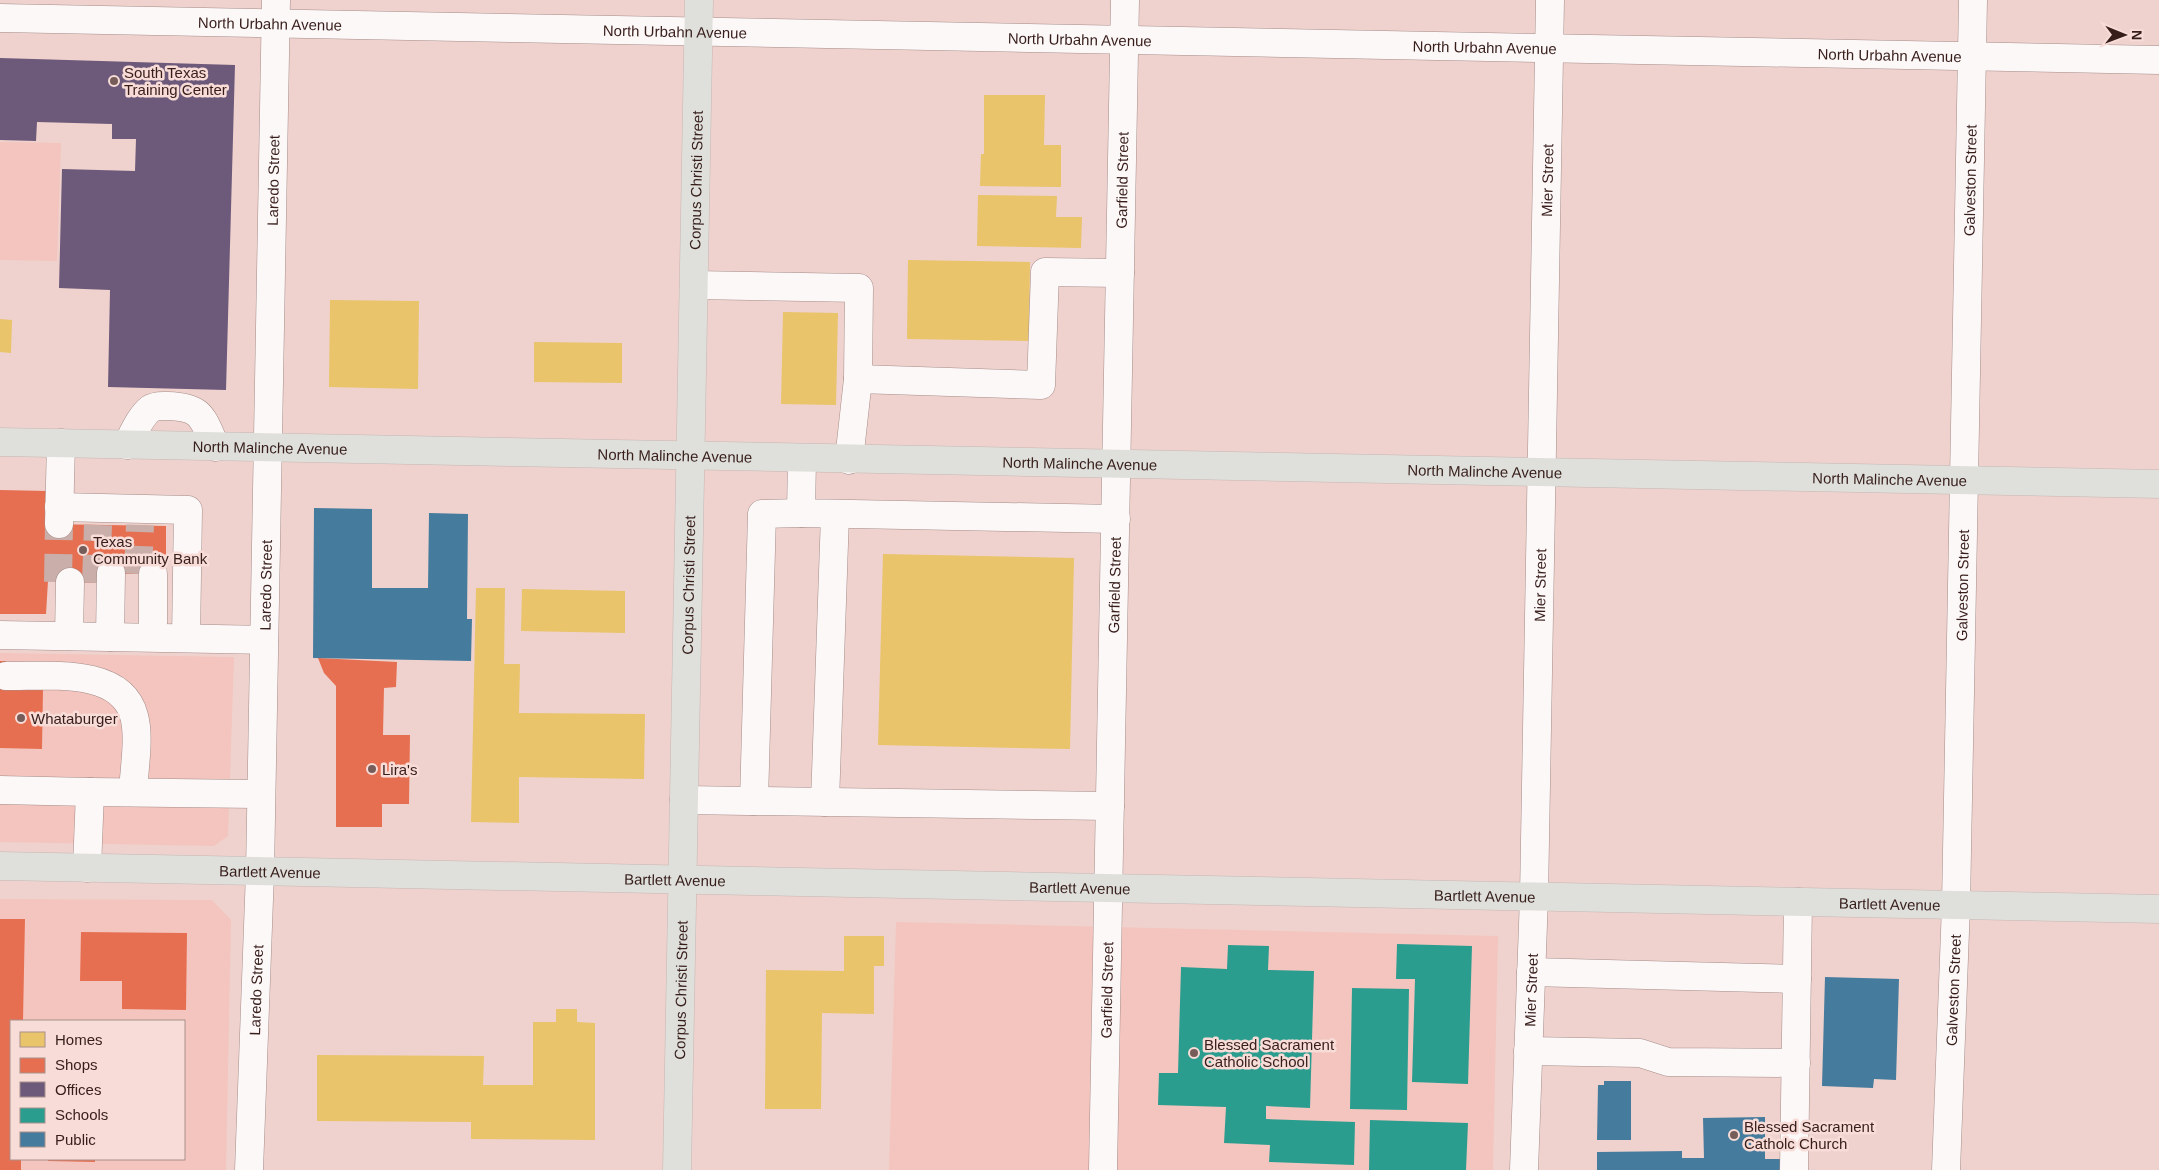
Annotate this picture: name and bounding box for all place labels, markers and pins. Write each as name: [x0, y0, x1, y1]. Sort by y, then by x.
place label: South Texas Training Center: [124, 64, 227, 98]
marker: South Texas Training Center: [108, 75, 120, 87]
place label: Texas Community Bank: [93, 533, 208, 567]
marker: Texas Community Bank: [77, 544, 89, 556]
place label: Whataburger: [31, 710, 118, 727]
marker: Whataburger: [15, 712, 27, 724]
place label: Lira's: [382, 761, 417, 778]
marker: Lira's: [366, 763, 378, 775]
place label: Blessed Sacrament Catholic School: [1204, 1036, 1335, 1070]
marker: Blessed Sacrament Catholic School: [1188, 1047, 1200, 1059]
place label: Blessed Sacrament Catholc Church: [1744, 1118, 1875, 1152]
marker: Blessed Sacrament Catholc Church: [1728, 1129, 1740, 1141]

